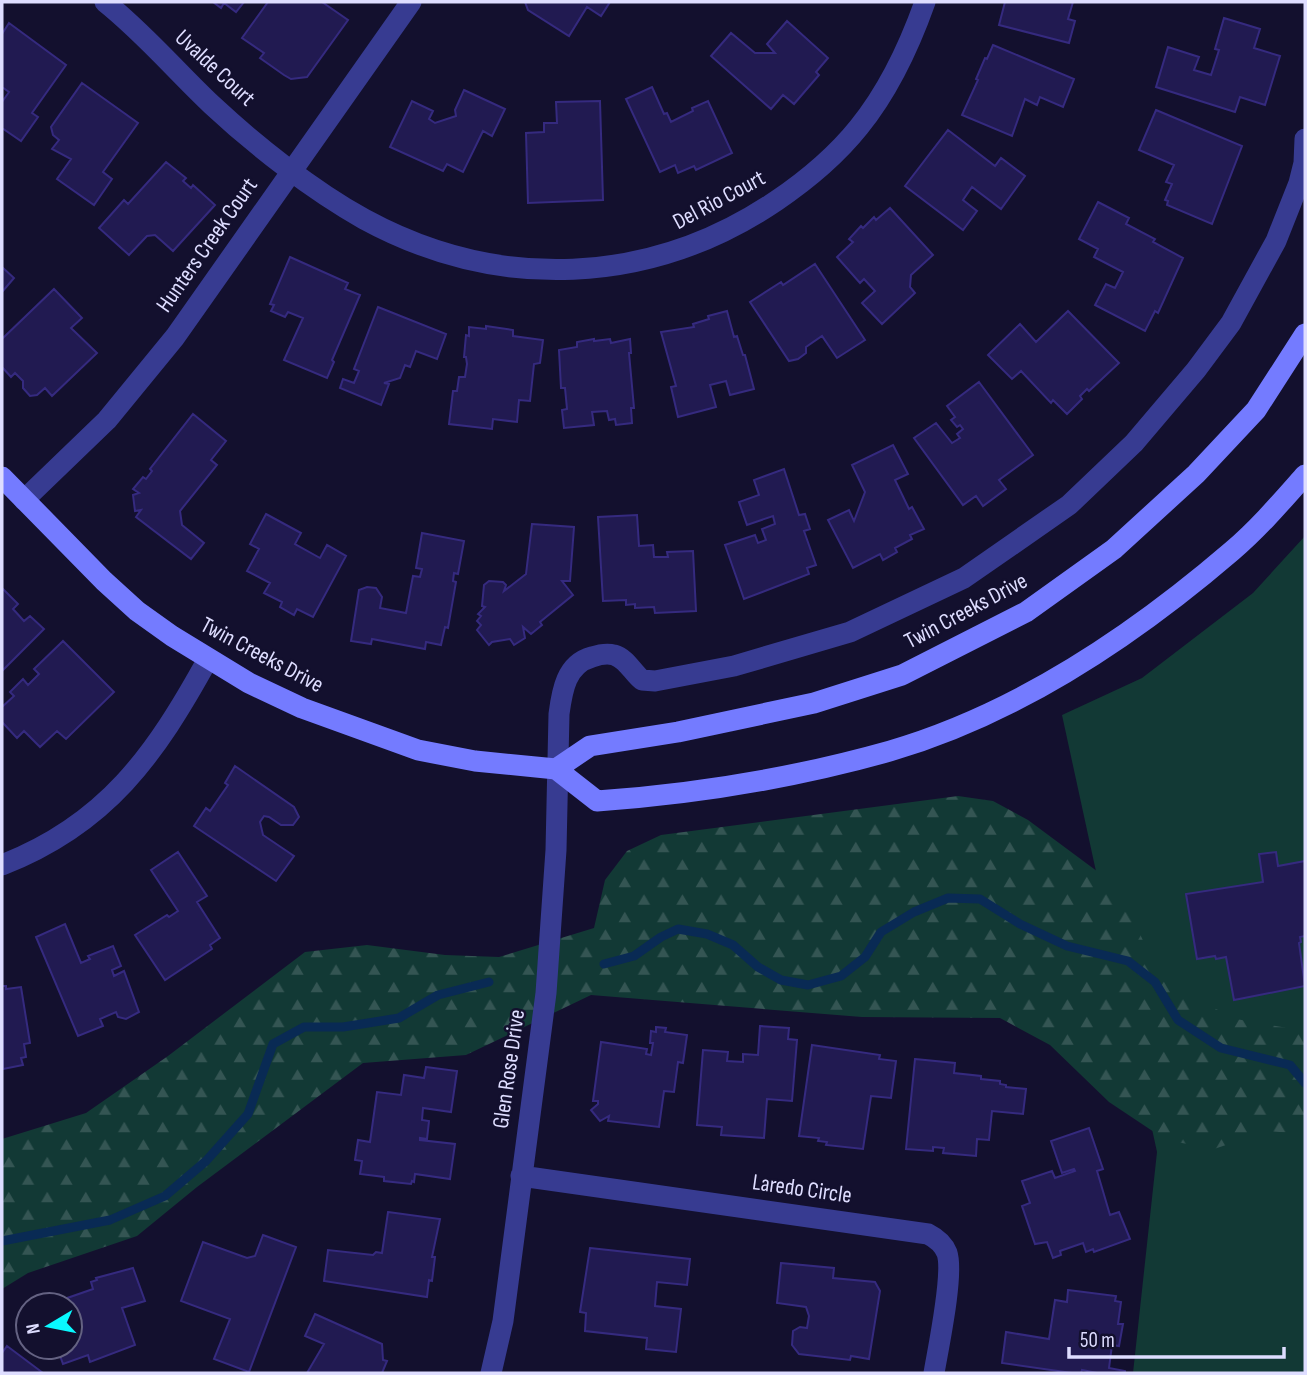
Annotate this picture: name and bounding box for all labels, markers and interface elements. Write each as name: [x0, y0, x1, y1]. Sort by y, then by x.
street label: Uvalde Court: [169, 24, 261, 112]
street label: Del Rio Court: [668, 164, 770, 236]
street label: Hunters Creek Court: [150, 172, 264, 318]
street label: Twin Creeks Drive: [900, 567, 1032, 655]
street label: Twin Creeks Drive: [196, 611, 328, 699]
street label: Glen Rose Drive: [487, 1008, 531, 1130]
street label: Laredo Circle: [751, 1168, 853, 1210]
north arrow: [14, 1291, 84, 1361]
scale bar: [1069, 1316, 1284, 1360]
text: N: [22, 1322, 46, 1336]
text: 50 m: [1080, 1328, 1115, 1353]

